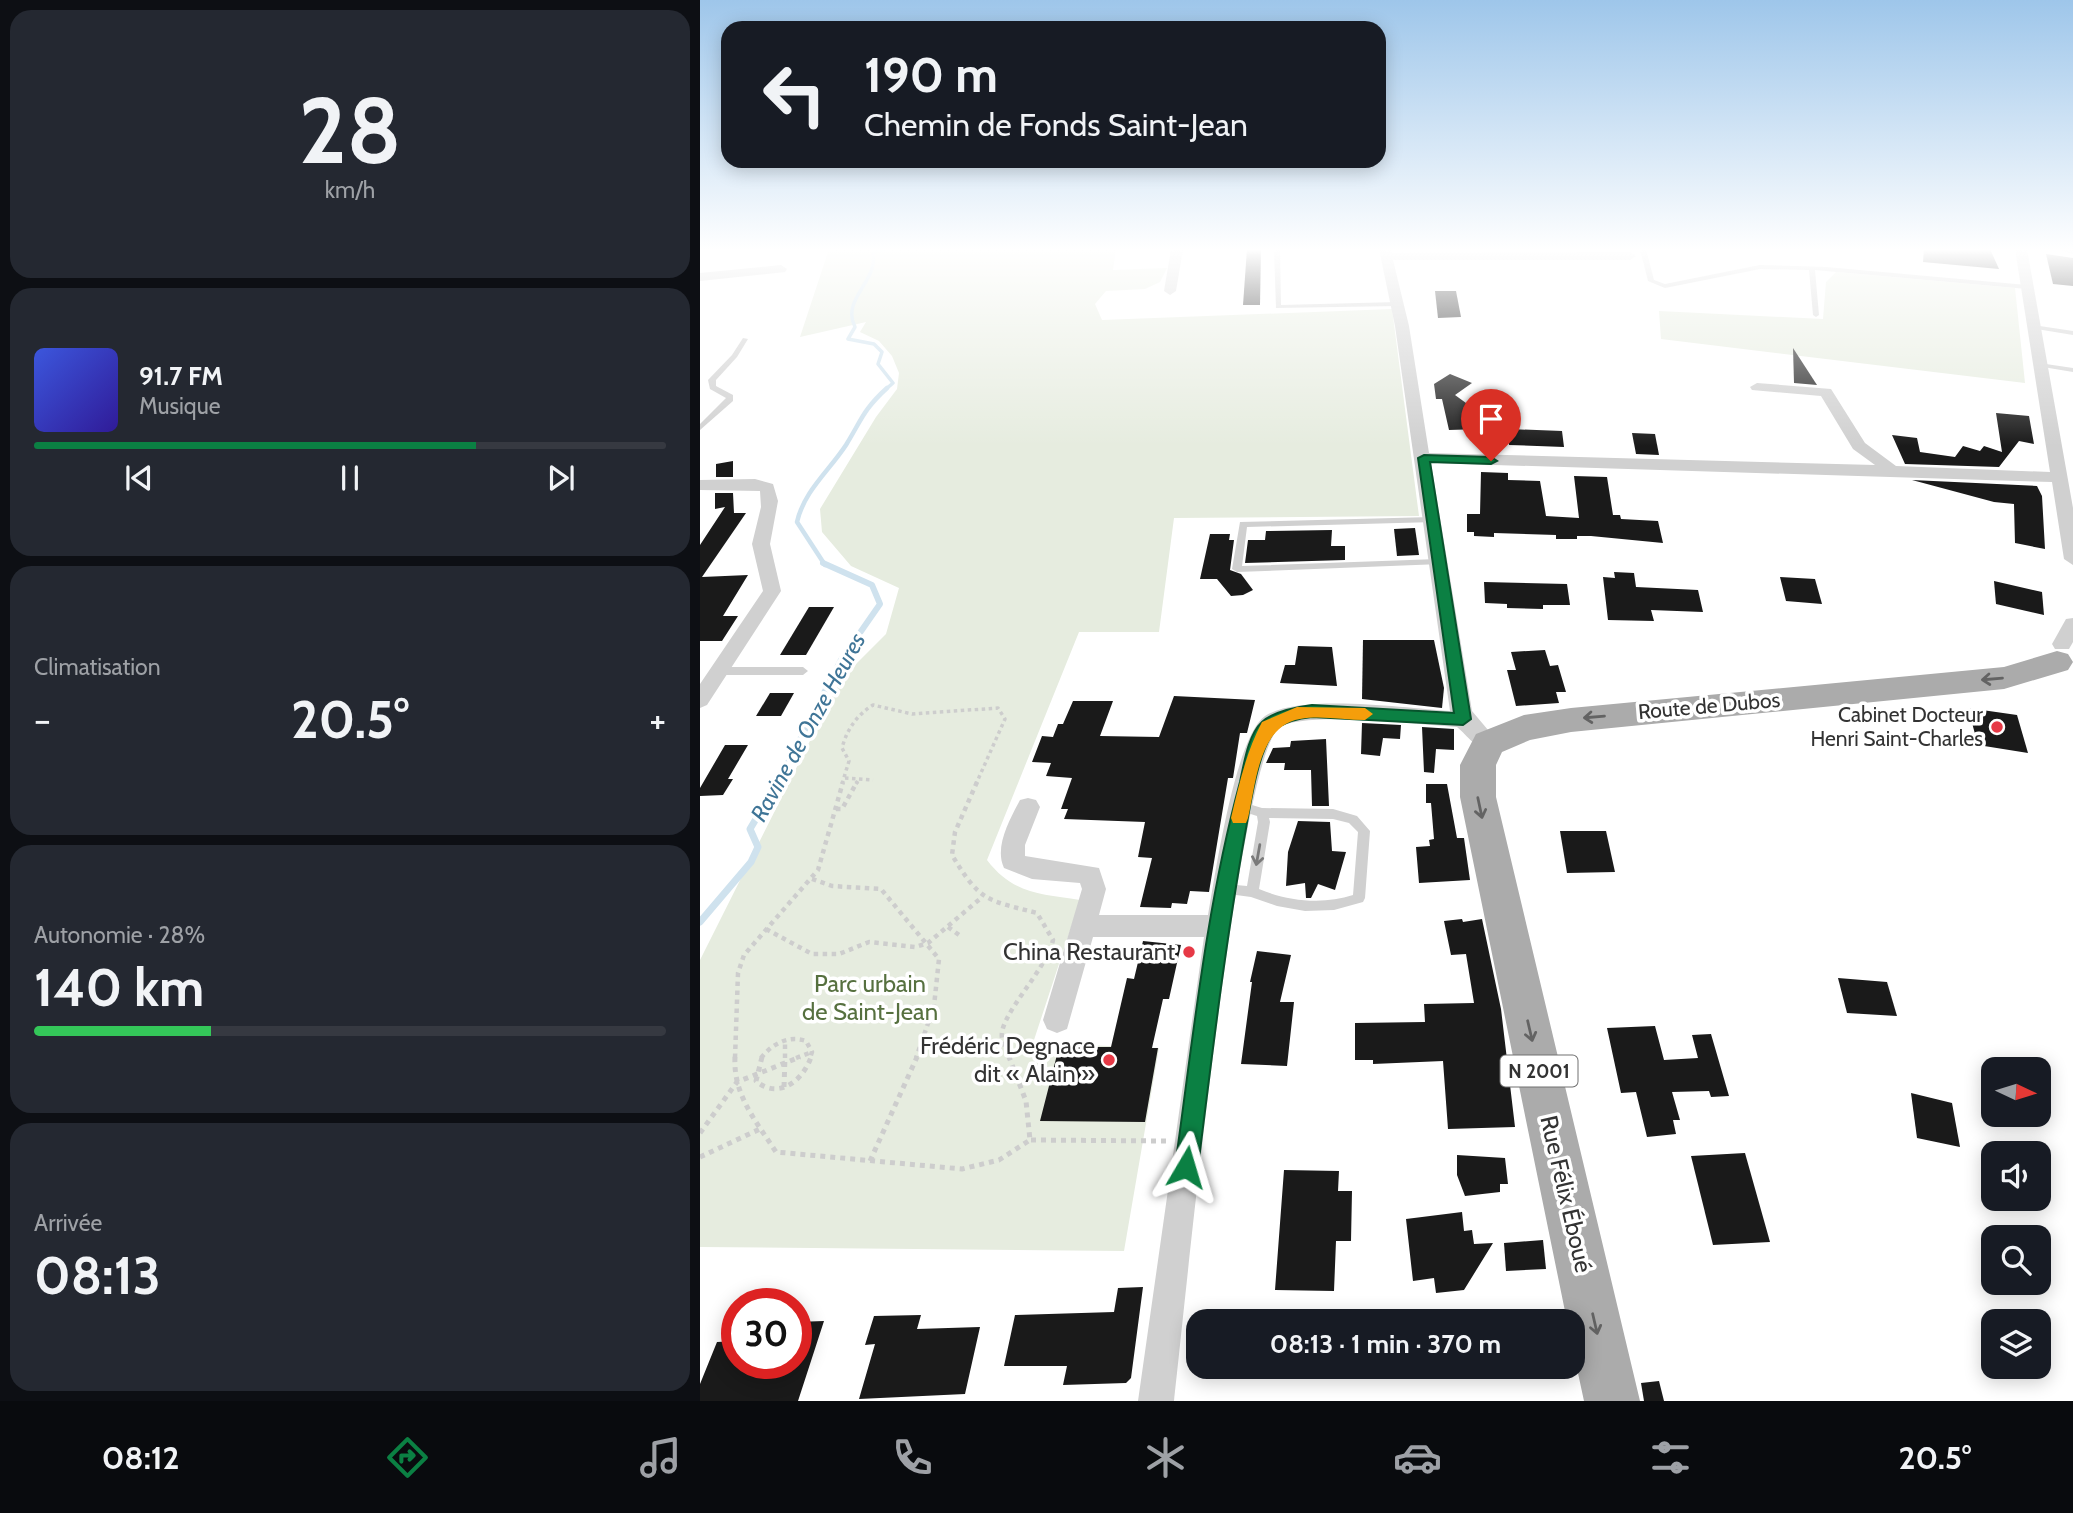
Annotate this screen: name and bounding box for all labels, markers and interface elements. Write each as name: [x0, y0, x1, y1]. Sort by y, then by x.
text: 190 m: [864, 45, 998, 104]
icon: left: [749, 49, 840, 140]
text: 28: [298, 75, 402, 186]
text: Chemin de Fonds Saint-Jean: [864, 105, 1248, 144]
text: km/h: [325, 176, 375, 204]
text: 91.7 FM: [139, 360, 223, 392]
pin: [1461, 389, 1521, 461]
text: Musique: [139, 392, 221, 420]
icon: arrive: [1472, 400, 1510, 438]
icon: previous: [120, 459, 158, 497]
icon: pause: [331, 459, 369, 497]
icon: next: [542, 459, 580, 497]
water label: Ravine de Onze Heures: [745, 628, 871, 826]
text: Climatisation: [34, 653, 161, 681]
one-way arrow: [1981, 673, 2003, 686]
street label: Route de Dubos: [1637, 687, 1781, 724]
text: 20.5°: [291, 688, 409, 751]
text: −: [34, 696, 51, 743]
text: +: [649, 696, 666, 743]
place label: Cabinet Docteur Henri Saint-Charles: [1810, 702, 1983, 751]
one-way arrow: [1584, 711, 1606, 724]
marker: Cabinet Docteur Henri Saint-Charles: [1989, 719, 2005, 735]
one-way arrow: [1475, 797, 1488, 819]
one-way arrow: [1251, 843, 1264, 866]
text: Autonomie · 28%: [34, 921, 205, 949]
place label: China Restaurant: [1003, 937, 1175, 966]
marker: China Restaurant: [1181, 944, 1197, 960]
text: 140 km: [34, 956, 204, 1019]
park label: Parc urbain de Saint-Jean: [802, 969, 938, 1026]
one-way arrow: [1524, 1019, 1537, 1041]
place label: Frédéric Degnace dit « Alain »: [920, 1031, 1095, 1088]
marker: Frédéric Degnace dit « Alain »: [1101, 1052, 1117, 1068]
road number: N 2001: [1500, 1056, 1578, 1086]
north arrow: [1981, 1057, 2051, 1127]
map controls: [1981, 1057, 2051, 1379]
street label: Rue Félix Éboué: [1534, 1112, 1599, 1275]
position arrow: [1149, 1130, 1223, 1204]
button: sound: [1981, 1141, 2051, 1211]
text: Arrivée: [34, 1209, 102, 1237]
button: search: [1981, 1225, 2051, 1295]
text: 08:13: [34, 1244, 161, 1307]
speed limit sign: 30: [721, 1288, 812, 1379]
button: layers: [1981, 1309, 2051, 1379]
one-way arrow: [1589, 1312, 1602, 1335]
text: 08:13 · 1 min · 370 m: [1270, 1328, 1501, 1360]
icon: directions: [383, 1433, 432, 1482]
icon: music: [636, 1433, 685, 1482]
icon: phone: [888, 1433, 937, 1482]
icon: climate: [1141, 1433, 1190, 1482]
icon: car: [1393, 1433, 1442, 1482]
icon: filters: [1646, 1433, 1695, 1482]
text: 08:12: [102, 1438, 180, 1477]
text: 20.5°: [1898, 1438, 1971, 1477]

